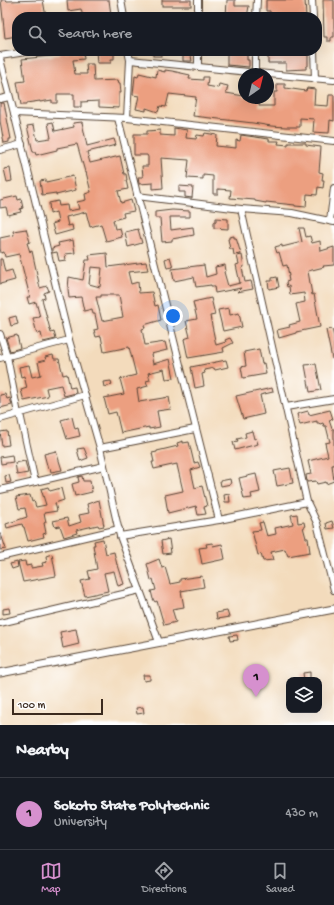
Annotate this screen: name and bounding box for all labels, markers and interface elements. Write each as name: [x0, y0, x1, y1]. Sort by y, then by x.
search box: [12, 12, 322, 56]
icon: search: [26, 23, 48, 45]
text: Search here: [58, 25, 132, 43]
north arrow: [238, 68, 274, 104]
your location: [163, 306, 183, 326]
pin: 1: [243, 664, 269, 697]
map controls: [286, 677, 322, 713]
button: layers: [286, 677, 322, 713]
scale bar: [12, 697, 103, 716]
text: 100 m: [18, 700, 45, 712]
text: Nearby: [16, 741, 69, 761]
text: Sokoto State Polytechnic: [54, 797, 209, 815]
text: 1: [26, 806, 32, 821]
text: 430 m: [285, 806, 318, 821]
text: University: [54, 815, 107, 830]
tab: Map: [40, 860, 62, 896]
tab: Directions: [142, 860, 186, 896]
tab: Saved: [266, 860, 294, 896]

